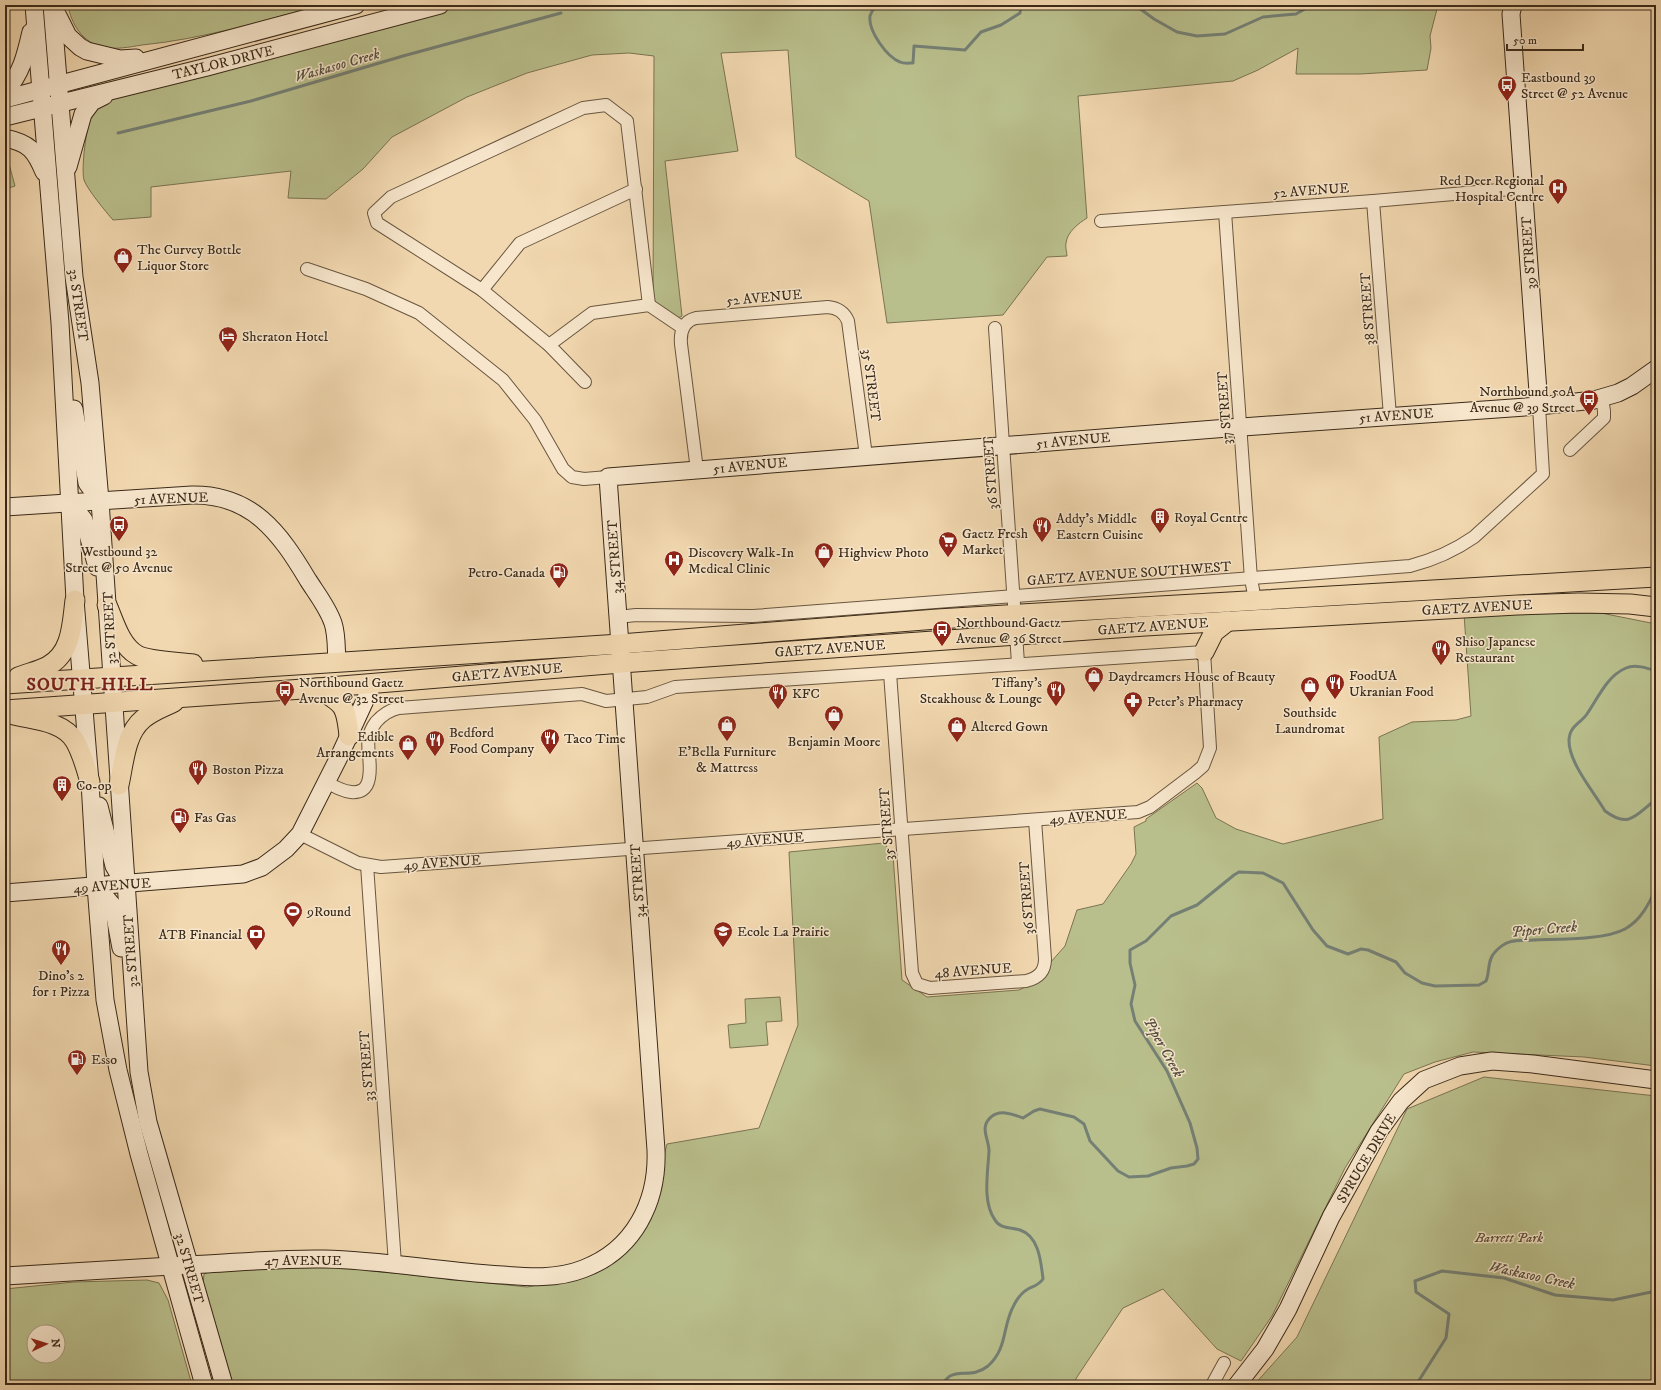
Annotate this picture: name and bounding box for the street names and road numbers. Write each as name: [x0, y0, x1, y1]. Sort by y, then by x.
street label: TAYLOR DRIVE: [171, 42, 276, 84]
street label: 52 AVENUE: [1272, 179, 1350, 203]
street label: 39 STREET: [1517, 216, 1541, 290]
street label: 32 STREET: [64, 268, 92, 343]
street label: 38 STREET: [1356, 272, 1380, 346]
street label: 52 AVENUE: [725, 286, 803, 310]
street label: 35 STREET: [858, 348, 884, 423]
street label: 37 STREET: [1213, 370, 1237, 445]
street label: 51 AVENUE: [1358, 404, 1434, 428]
street label: 51 AVENUE: [1035, 429, 1111, 453]
street label: 36 STREET: [979, 435, 1003, 510]
street label: 51 AVENUE: [712, 454, 788, 478]
street label: 51 AVENUE: [133, 489, 209, 509]
street label: 34 STREET: [603, 519, 627, 594]
street label: GAETZ AVENUE SOUTHWEST: [1026, 558, 1232, 590]
street label: 32 STREET: [99, 591, 121, 665]
street label: GAETZ AVENUE: [1421, 596, 1533, 620]
street label: GAETZ AVENUE: [1097, 614, 1209, 640]
street label: GAETZ AVENUE: [774, 636, 886, 662]
street label: GAETZ AVENUE: [451, 659, 563, 687]
street label: 35 STREET: [875, 787, 899, 861]
street label: 49 AVENUE: [1049, 805, 1127, 829]
street label: 49 AVENUE: [726, 828, 804, 852]
street label: 34 STREET: [626, 843, 650, 918]
street label: 49 AVENUE: [403, 851, 481, 875]
street label: 36 STREET: [1015, 860, 1039, 935]
street label: 49 AVENUE: [73, 874, 151, 898]
street label: 32 STREET: [119, 914, 143, 988]
street label: 48 AVENUE: [934, 959, 1012, 983]
street label: 33 STREET: [356, 1029, 378, 1102]
street label: SPRUCE DRIVE: [1333, 1110, 1401, 1207]
street label: 32 STREET: [170, 1231, 208, 1306]
street label: 47 AVENUE: [264, 1252, 342, 1270]

